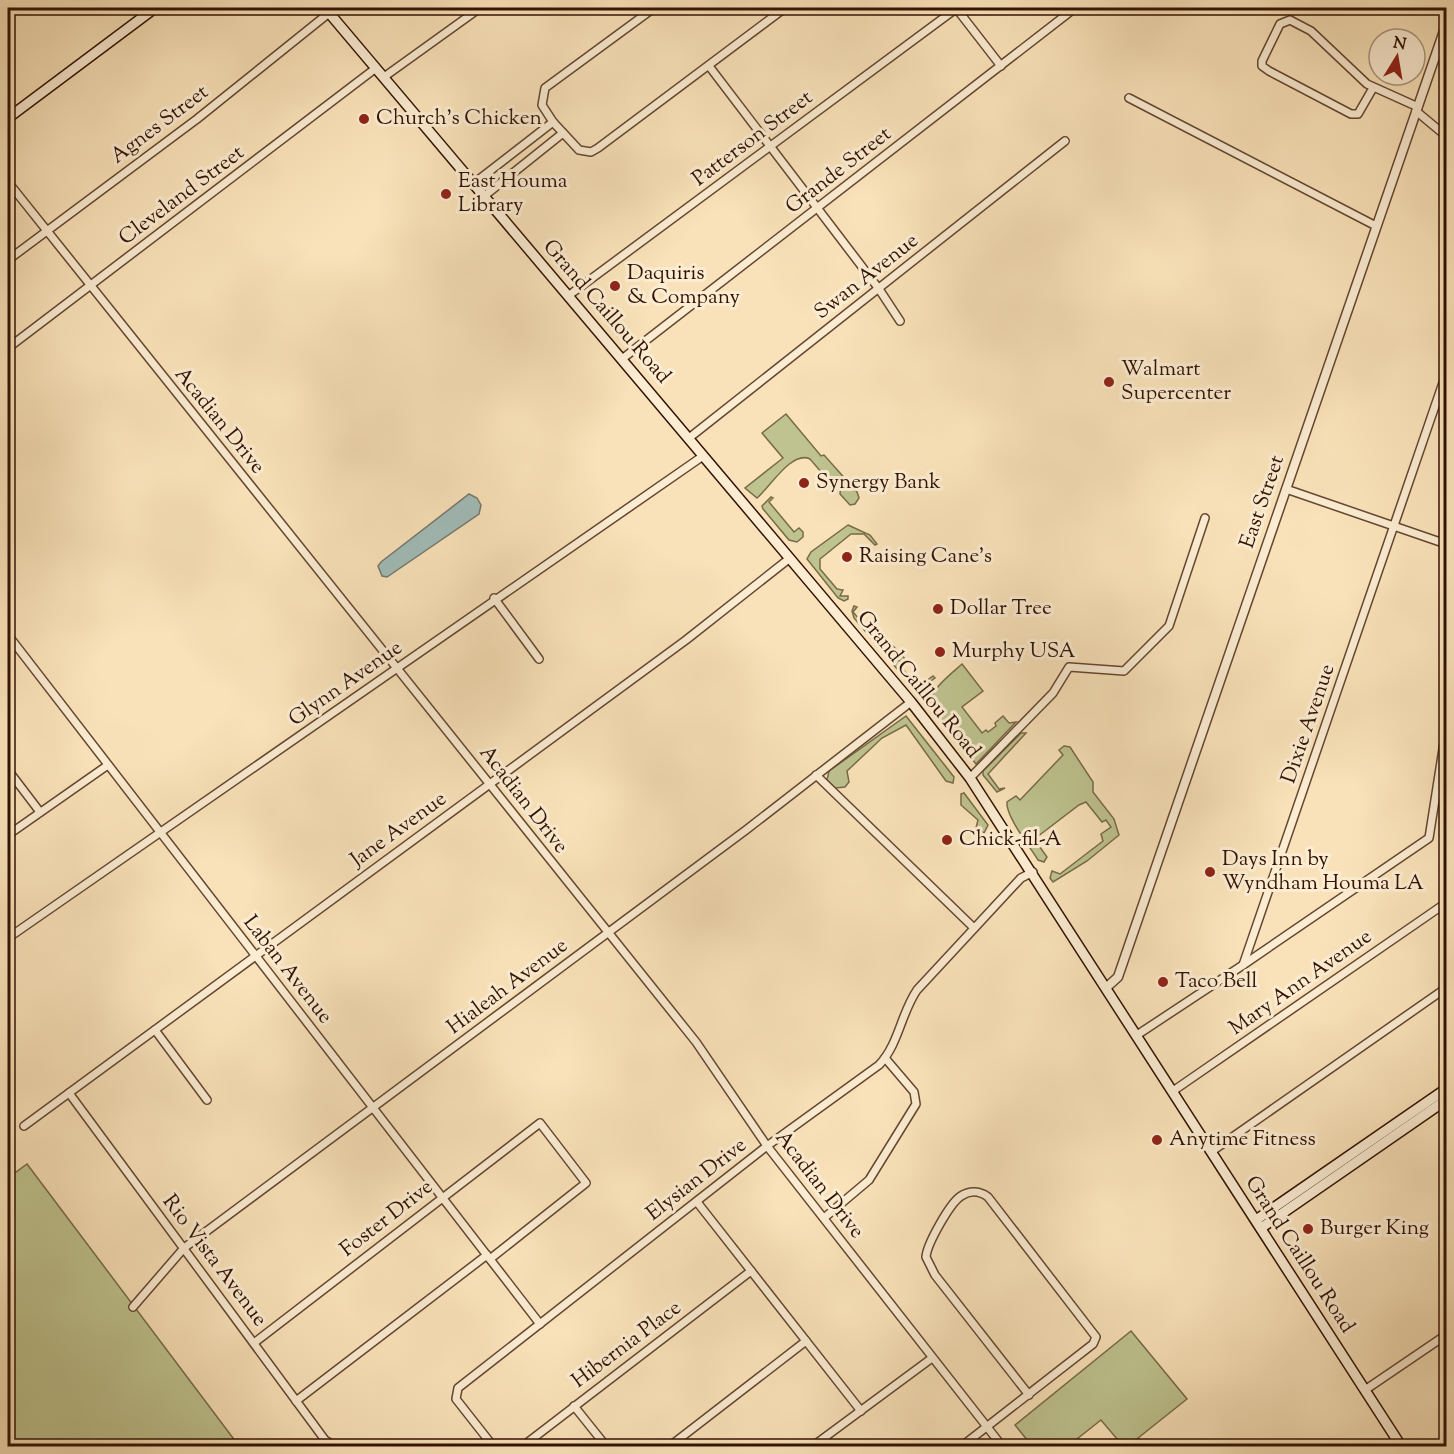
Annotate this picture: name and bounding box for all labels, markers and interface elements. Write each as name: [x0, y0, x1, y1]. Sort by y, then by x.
north arrow: [1367, 27, 1427, 87]
text: N: [1391, 32, 1408, 57]
street label: Agnes Street: [105, 78, 215, 172]
street label: Patterson Street: [687, 84, 819, 194]
place label: Church's Chicken: [376, 104, 542, 134]
marker: Church's Chicken: [357, 112, 371, 126]
street label: Grande Street: [780, 120, 898, 222]
street label: Cleveland Street: [113, 139, 251, 253]
place label: East Houma Library: [458, 167, 568, 221]
marker: East Houma Library: [439, 187, 453, 201]
street label: Swan Avenue: [809, 227, 925, 327]
street label: Grand Caillou Road: [535, 233, 677, 391]
place label: Daquiris & Company: [627, 259, 740, 313]
marker: Daquiris & Company: [608, 279, 622, 293]
place label: Walmart Supercenter: [1121, 355, 1231, 409]
street label: Acadian Drive: [166, 361, 272, 481]
marker: Walmart Supercenter: [1102, 375, 1116, 389]
street label: East Street: [1233, 451, 1293, 553]
place label: Synergy Bank: [816, 468, 941, 498]
marker: Synergy Bank: [797, 476, 811, 490]
place label: Raising Cane's: [859, 542, 992, 572]
marker: Raising Cane's: [840, 550, 854, 564]
place label: Dollar Tree: [950, 594, 1052, 624]
marker: Dollar Tree: [931, 602, 945, 616]
street label: Grand Caillou Road: [849, 605, 987, 765]
street label: Glynn Avenue: [283, 634, 409, 734]
place label: Murphy USA: [952, 637, 1076, 667]
marker: Murphy USA: [933, 645, 947, 659]
street label: Dixie Avenue: [1275, 660, 1343, 788]
street label: Acadian Drive: [471, 740, 575, 860]
street label: Jane Avenue: [344, 785, 453, 876]
place label: Chick-fil-A: [959, 825, 1062, 855]
marker: Chick-fil-A: [940, 833, 954, 847]
place label: Days Inn by Wyndham Houma LA: [1222, 845, 1424, 899]
marker: Days Inn by Wyndham Houma LA: [1203, 865, 1217, 879]
street label: Laban Avenue: [235, 909, 339, 1031]
street label: Mary Ann Avenue: [1224, 923, 1378, 1043]
street label: Hialeah Avenue: [441, 932, 575, 1042]
place label: Taco Bell: [1175, 967, 1258, 997]
marker: Taco Bell: [1156, 975, 1170, 989]
street label: Acadian Drive: [767, 1125, 871, 1245]
place label: Anytime Fitness: [1169, 1125, 1316, 1155]
street label: Elysian Drive: [640, 1131, 754, 1229]
marker: Anytime Fitness: [1150, 1133, 1164, 1147]
street label: Grand Caillou Road: [1237, 1170, 1361, 1340]
street label: Foster Drive: [334, 1173, 440, 1265]
street label: Rio Vista Avenue: [154, 1189, 274, 1333]
place label: Burger King: [1320, 1214, 1429, 1244]
marker: Burger King: [1301, 1222, 1315, 1236]
street label: Hibernia Place: [566, 1294, 688, 1396]

